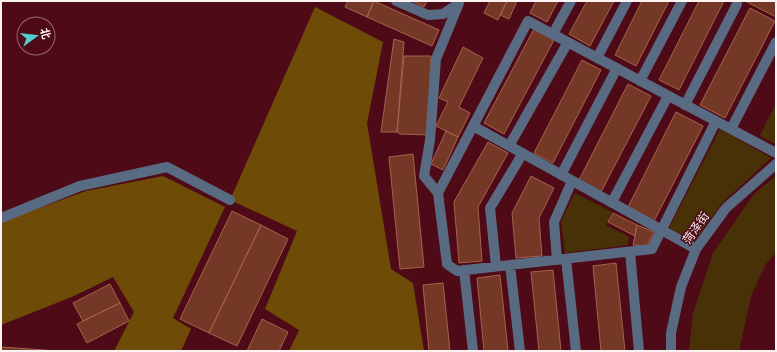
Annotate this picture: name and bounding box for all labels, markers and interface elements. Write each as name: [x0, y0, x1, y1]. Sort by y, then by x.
north arrow: [16, 16, 56, 56]
text: 北: [37, 26, 54, 41]
street label: 菏泽街: [679, 209, 713, 247]

